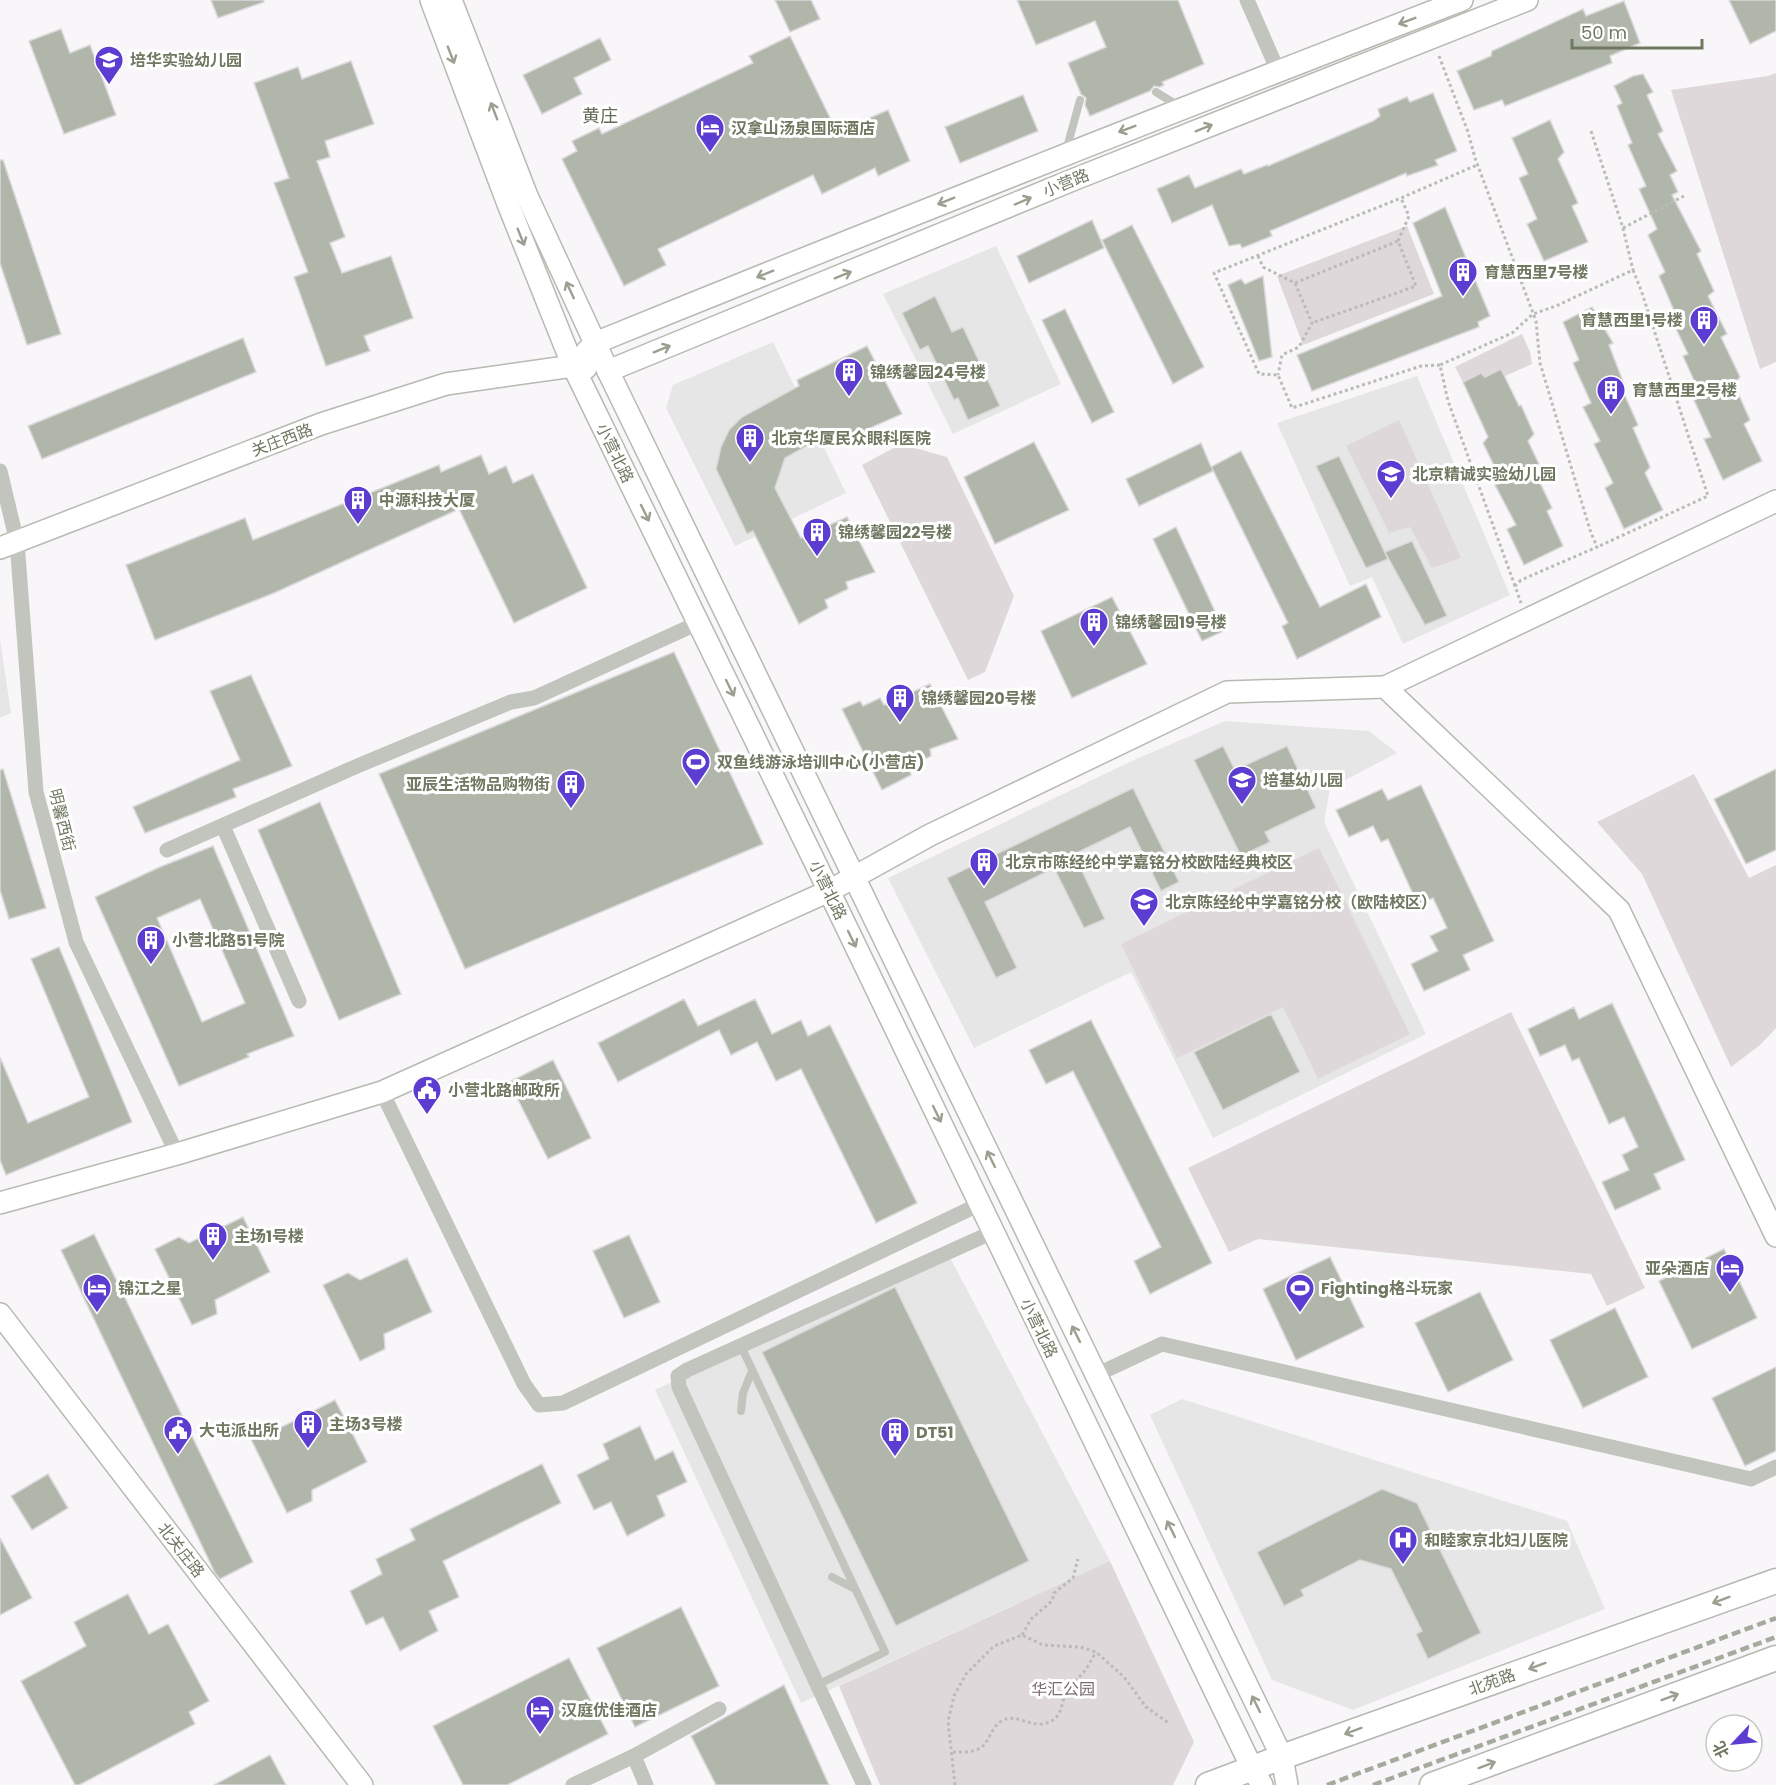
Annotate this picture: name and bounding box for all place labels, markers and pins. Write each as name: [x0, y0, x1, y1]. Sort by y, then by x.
school or university icon: 培华实验幼儿园: [93, 44, 125, 86]
place label: 培华实验幼儿园: [130, 49, 242, 72]
hotel icon: 汉拿山汤泉国际酒店: [694, 112, 726, 154]
place label: 汉拿山汤泉国际酒店: [731, 117, 875, 140]
building icon: 育慧西里7号楼: [1447, 256, 1479, 298]
place label: 育慧西里7号楼: [1484, 261, 1589, 284]
building icon: 育慧西里1号楼: [1688, 304, 1720, 346]
place label: 育慧西里1号楼: [1581, 309, 1683, 332]
building icon: 锦绣馨园24号楼: [833, 356, 865, 398]
place label: 锦绣馨园24号楼: [870, 361, 986, 384]
building icon: 育慧西里2号楼: [1595, 374, 1627, 416]
place label: 育慧西里2号楼: [1632, 379, 1737, 402]
building icon: 北京华厦民众眼科医院: [734, 422, 766, 464]
place label: 北京华厦民众眼科医院: [771, 427, 931, 450]
school or university icon: 北京精诚实验幼儿园: [1375, 458, 1407, 500]
place label: 北京精诚实验幼儿园: [1412, 463, 1556, 486]
building icon: 中源科技大厦: [342, 484, 374, 526]
place label: 中源科技大厦: [379, 489, 475, 512]
building icon: 锦绣馨园22号楼: [801, 516, 833, 558]
place label: 锦绣馨园22号楼: [838, 521, 952, 544]
building icon: 锦绣馨园19号楼: [1078, 606, 1110, 648]
place label: 锦绣馨园19号楼: [1115, 611, 1227, 634]
building icon: 锦绣馨园20号楼: [884, 682, 916, 724]
place label: 锦绣馨园20号楼: [921, 687, 1037, 710]
sports icon: 双鱼线游泳培训中心(小营店): [680, 746, 712, 788]
place label: 双鱼线游泳培训中心(小营店): [717, 751, 924, 774]
school or university icon: 培基幼儿园: [1226, 764, 1258, 806]
building icon: 亚辰生活物品购物街: [555, 768, 587, 810]
place label: 培基幼儿园: [1263, 769, 1343, 792]
place label: 亚辰生活物品购物街: [406, 773, 550, 796]
building icon: 北京市陈经纶中学嘉铭分校欧陆经典校区: [968, 846, 1000, 888]
place label: 北京市陈经纶中学嘉铭分校欧陆经典校区: [1005, 851, 1293, 874]
school or university icon: 北京陈经纶中学嘉铭分校（欧陆校区）: [1128, 886, 1160, 928]
place label: 北京陈经纶中学嘉铭分校（欧陆校区）: [1165, 891, 1437, 914]
building icon: 小营北路51号院: [135, 924, 167, 966]
place label: 小营北路51号院: [172, 929, 284, 952]
public building icon: 小营北路邮政所: [411, 1074, 443, 1116]
place label: 小营北路邮政所: [448, 1079, 560, 1102]
building icon: 主场1号楼: [197, 1220, 229, 1262]
place label: 主场1号楼: [234, 1225, 304, 1248]
hotel icon: 亚朵酒店: [1714, 1252, 1746, 1294]
place label: 亚朵酒店: [1645, 1257, 1709, 1280]
hotel icon: 锦江之星: [81, 1272, 113, 1314]
sports icon: Fighting格斗玩家: [1284, 1272, 1316, 1314]
place label: 锦江之星: [118, 1277, 182, 1300]
place label: Fighting格斗玩家: [1321, 1277, 1453, 1300]
building icon: 主场3号楼: [292, 1408, 324, 1450]
place label: 主场3号楼: [329, 1413, 403, 1436]
public building icon: 大屯派出所: [162, 1414, 194, 1456]
building icon: DT51: [879, 1416, 911, 1458]
place label: 大屯派出所: [199, 1419, 279, 1442]
place label: DT51: [916, 1421, 954, 1444]
hospital icon: 和睦家京北妇儿医院: [1387, 1524, 1419, 1566]
place label: 和睦家京北妇儿医院: [1424, 1529, 1568, 1552]
hotel icon: 汉庭优佳酒店: [524, 1694, 556, 1736]
place label: 汉庭优佳酒店: [561, 1699, 657, 1722]

